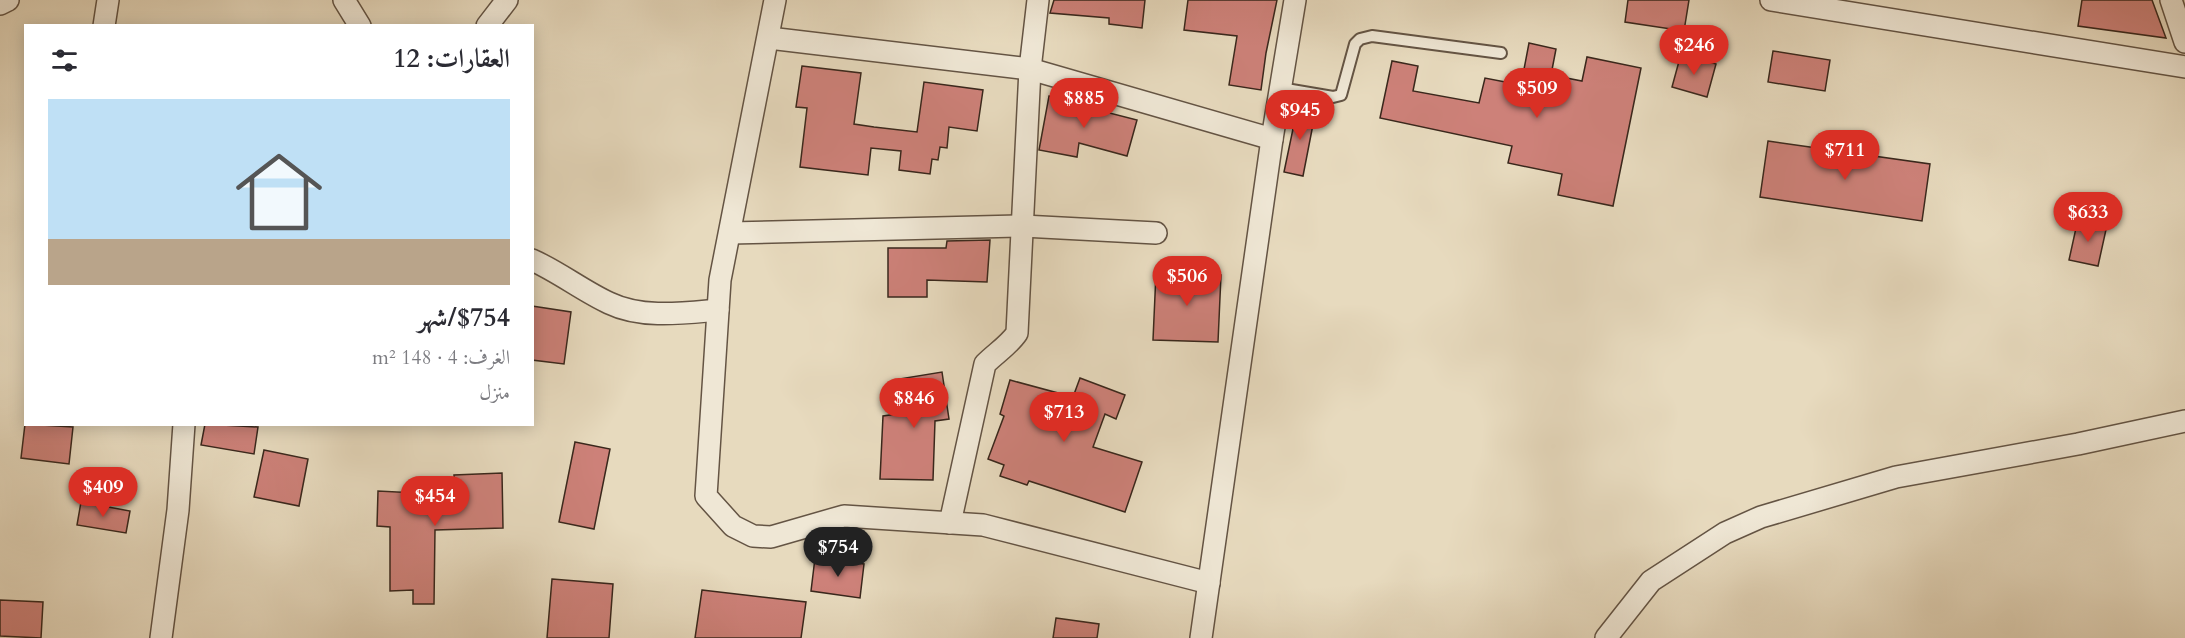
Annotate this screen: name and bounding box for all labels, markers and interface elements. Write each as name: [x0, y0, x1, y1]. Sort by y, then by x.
pin: $246: [1658, 25, 1730, 76]
text: $246: [1674, 31, 1714, 58]
text: العقارات: 12: [393, 41, 510, 76]
icon: filters: [48, 44, 81, 77]
pin: $509: [1501, 68, 1573, 119]
text: $509: [1517, 74, 1557, 101]
pin: $885: [1048, 78, 1120, 129]
text: $885: [1064, 84, 1104, 111]
pin: $945: [1264, 90, 1336, 141]
text: $945: [1280, 96, 1320, 123]
pin: $711: [1809, 130, 1881, 181]
text: $711: [1825, 136, 1865, 163]
icon: home: [225, 138, 333, 246]
pin: $633: [2052, 192, 2124, 243]
text: $633: [2068, 198, 2108, 225]
pin: $506: [1151, 256, 1223, 307]
text: $506: [1167, 262, 1207, 289]
text: $754/شهر: [418, 300, 510, 335]
text: الغرف: 4 · 148 m²: [372, 344, 510, 371]
pin: $846: [878, 378, 950, 429]
text: منزل: [479, 379, 510, 406]
text: $846: [894, 384, 934, 411]
pin: $713: [1028, 392, 1100, 443]
text: $713: [1044, 398, 1084, 425]
pin: $409: [67, 467, 139, 518]
text: $409: [83, 473, 123, 500]
pin: $454: [399, 476, 471, 527]
text: $454: [415, 482, 455, 509]
pin: $754: [802, 527, 874, 578]
text: $754: [818, 533, 858, 560]

